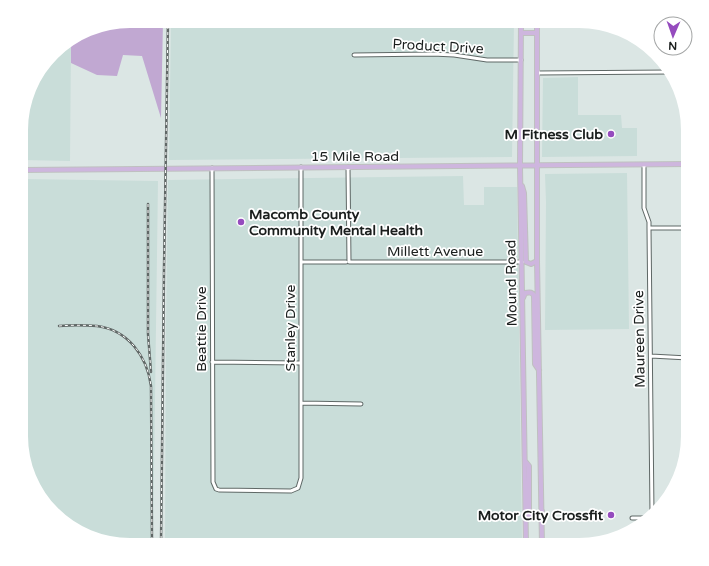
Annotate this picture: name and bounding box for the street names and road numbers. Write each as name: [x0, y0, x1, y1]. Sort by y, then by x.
street label: Product Drive: [392, 36, 484, 57]
street label: 15 Mile Road: [311, 148, 399, 165]
street label: Mound Road: [502, 240, 521, 326]
street label: Millett Avenue: [387, 243, 483, 260]
street label: Stanley Drive: [282, 284, 299, 372]
street label: Beattie Drive: [193, 286, 210, 372]
street label: Maureen Drive: [630, 290, 649, 388]

